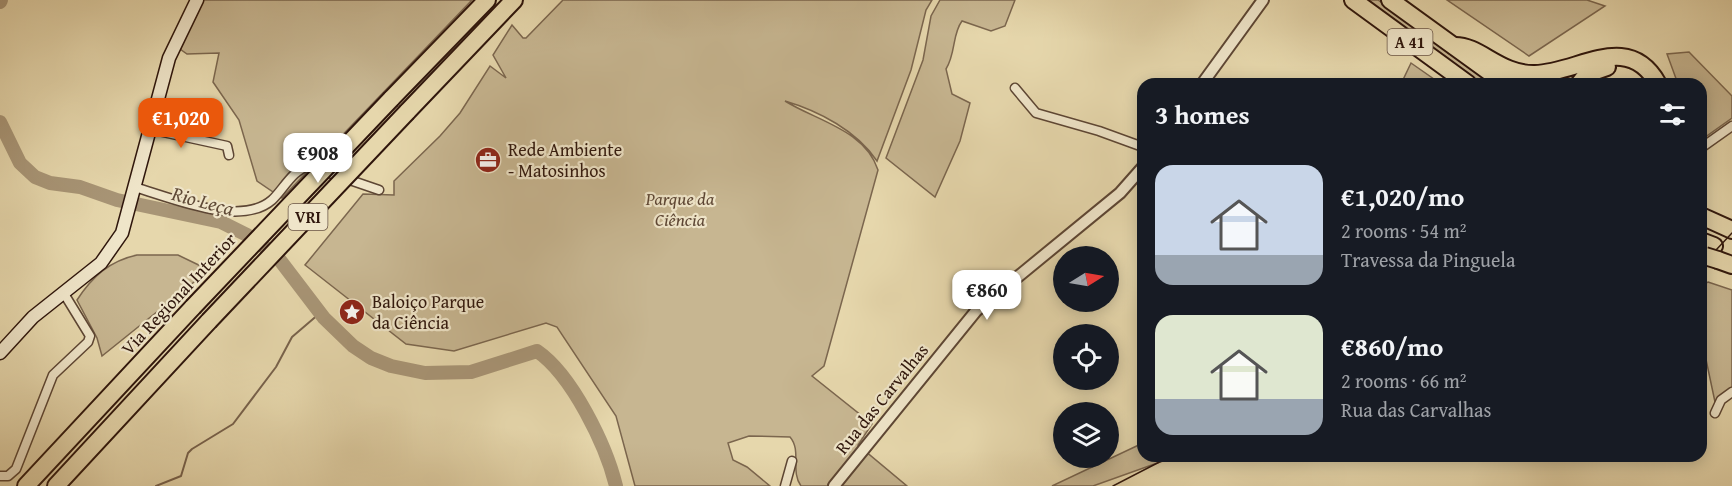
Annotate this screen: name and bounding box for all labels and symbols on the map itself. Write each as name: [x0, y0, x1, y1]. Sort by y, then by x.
road number: A 41: [1388, 29, 1432, 55]
pin: €1,020: [132, 98, 230, 149]
pin: €908: [282, 133, 354, 184]
place label: Rede Ambiente - Matosinhos: [508, 136, 622, 184]
office icon: Rede Ambiente - Matosinhos: [473, 145, 503, 175]
water label: Rio Leça: [168, 178, 238, 223]
park label: Parque da Ciência: [645, 185, 715, 233]
road number: VRI: [288, 204, 328, 230]
street label: Via Regional Interior: [115, 226, 243, 361]
north arrow: [1053, 246, 1119, 312]
pin: €860: [951, 270, 1023, 321]
place label: Baloiço Parque da Ciência: [372, 288, 484, 336]
place icon: Baloiço Parque da Ciência: [337, 297, 367, 327]
street label: Rua das Carvalhas: [829, 338, 935, 460]

